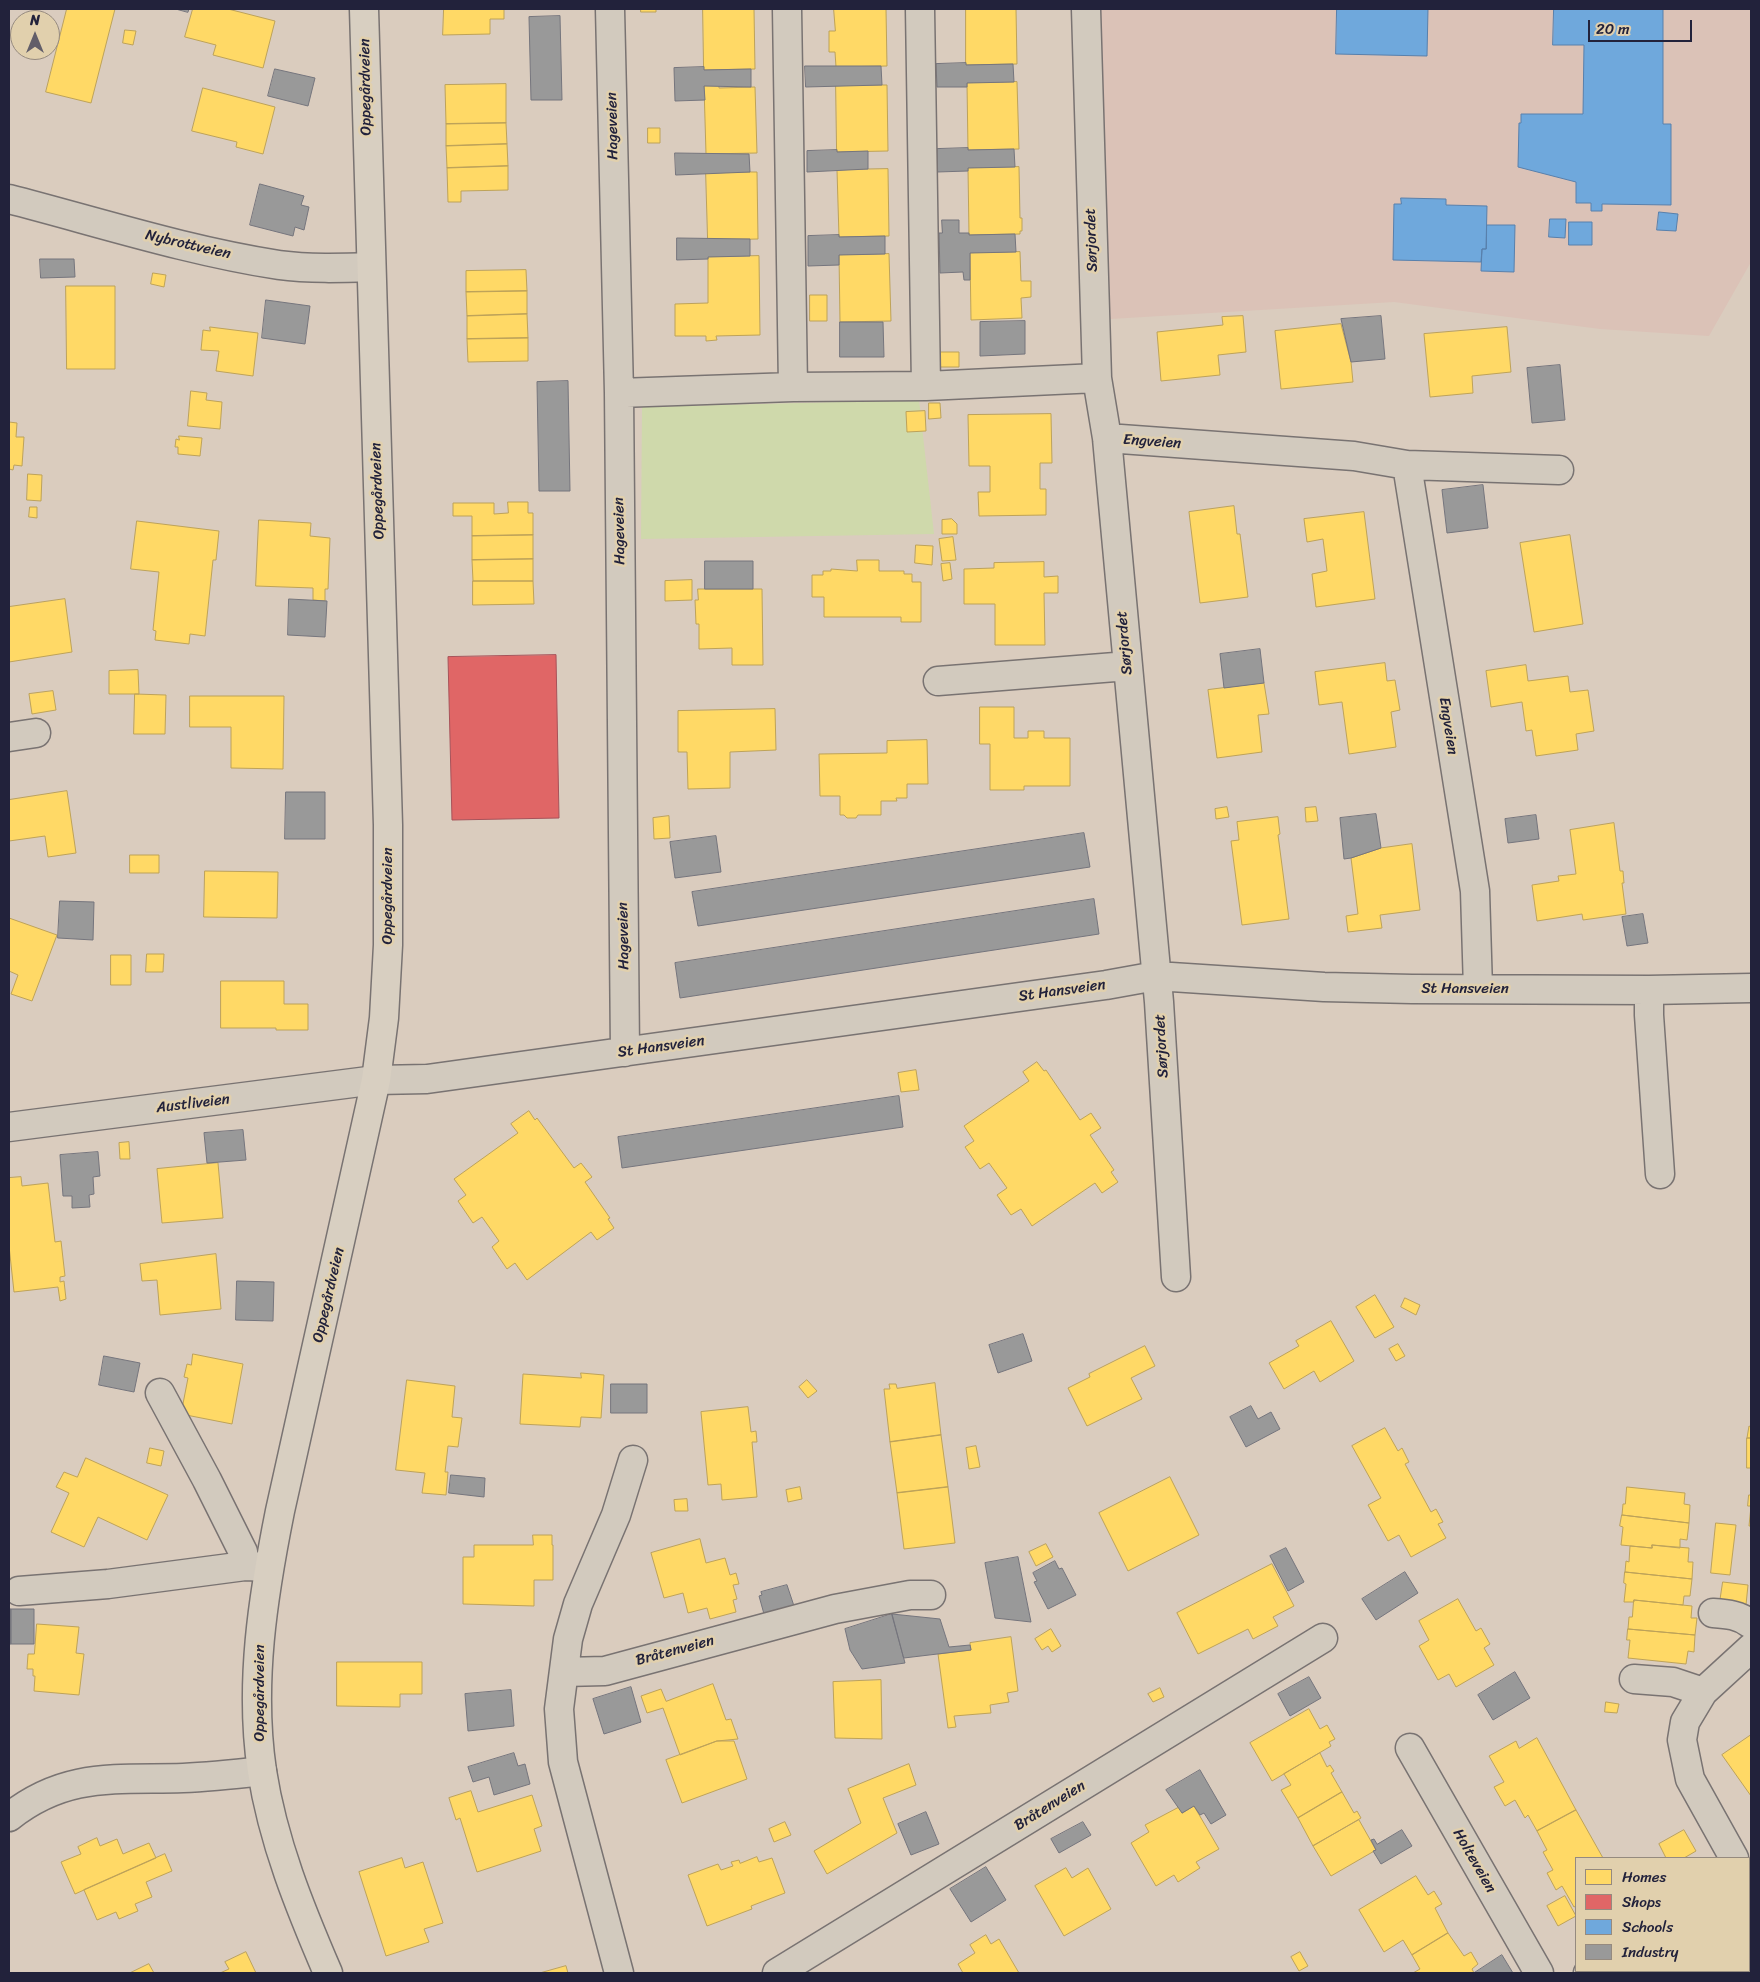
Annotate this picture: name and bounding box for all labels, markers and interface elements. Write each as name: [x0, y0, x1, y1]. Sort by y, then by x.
text: N: [30, 8, 40, 33]
north arrow: [10, 10, 60, 60]
scale bar: [1590, 10, 1694, 42]
text: 20 m: [1596, 16, 1630, 42]
street label: Oppegårdveien: [356, 38, 376, 136]
street label: Hageveien: [603, 92, 623, 160]
street label: Sørjordet: [1082, 208, 1102, 272]
street label: Nybrottveien: [144, 226, 232, 264]
street label: Engveien: [1122, 431, 1182, 453]
street label: Oppegårdveien: [367, 442, 389, 540]
street label: Hageveien: [610, 497, 630, 565]
street label: Sørjordet: [1113, 610, 1137, 676]
street label: Engveien: [1435, 696, 1461, 756]
street label: Oppegårdveien: [379, 847, 397, 945]
street label: Hageveien: [614, 902, 634, 970]
street label: St Hansveien: [1017, 976, 1107, 1006]
street label: St Hansveien: [1421, 980, 1509, 998]
street label: Sørjordet: [1151, 1014, 1173, 1078]
street label: St Hansveien: [616, 1032, 706, 1062]
street label: Austliveien: [155, 1091, 231, 1117]
street label: Oppegårdveien: [309, 1246, 349, 1344]
street label: Bråtenveien: [634, 1632, 716, 1670]
street label: Oppegårdveien: [251, 1644, 269, 1742]
street label: Bråtenveien: [1011, 1777, 1089, 1835]
street label: Holteveien: [1448, 1826, 1500, 1896]
legend: [1575, 1857, 1750, 1972]
text: Homes: [1622, 1864, 1666, 1890]
text: Shops: [1622, 1889, 1661, 1915]
text: Schools: [1622, 1914, 1673, 1940]
text: Industry: [1622, 1939, 1679, 1965]

